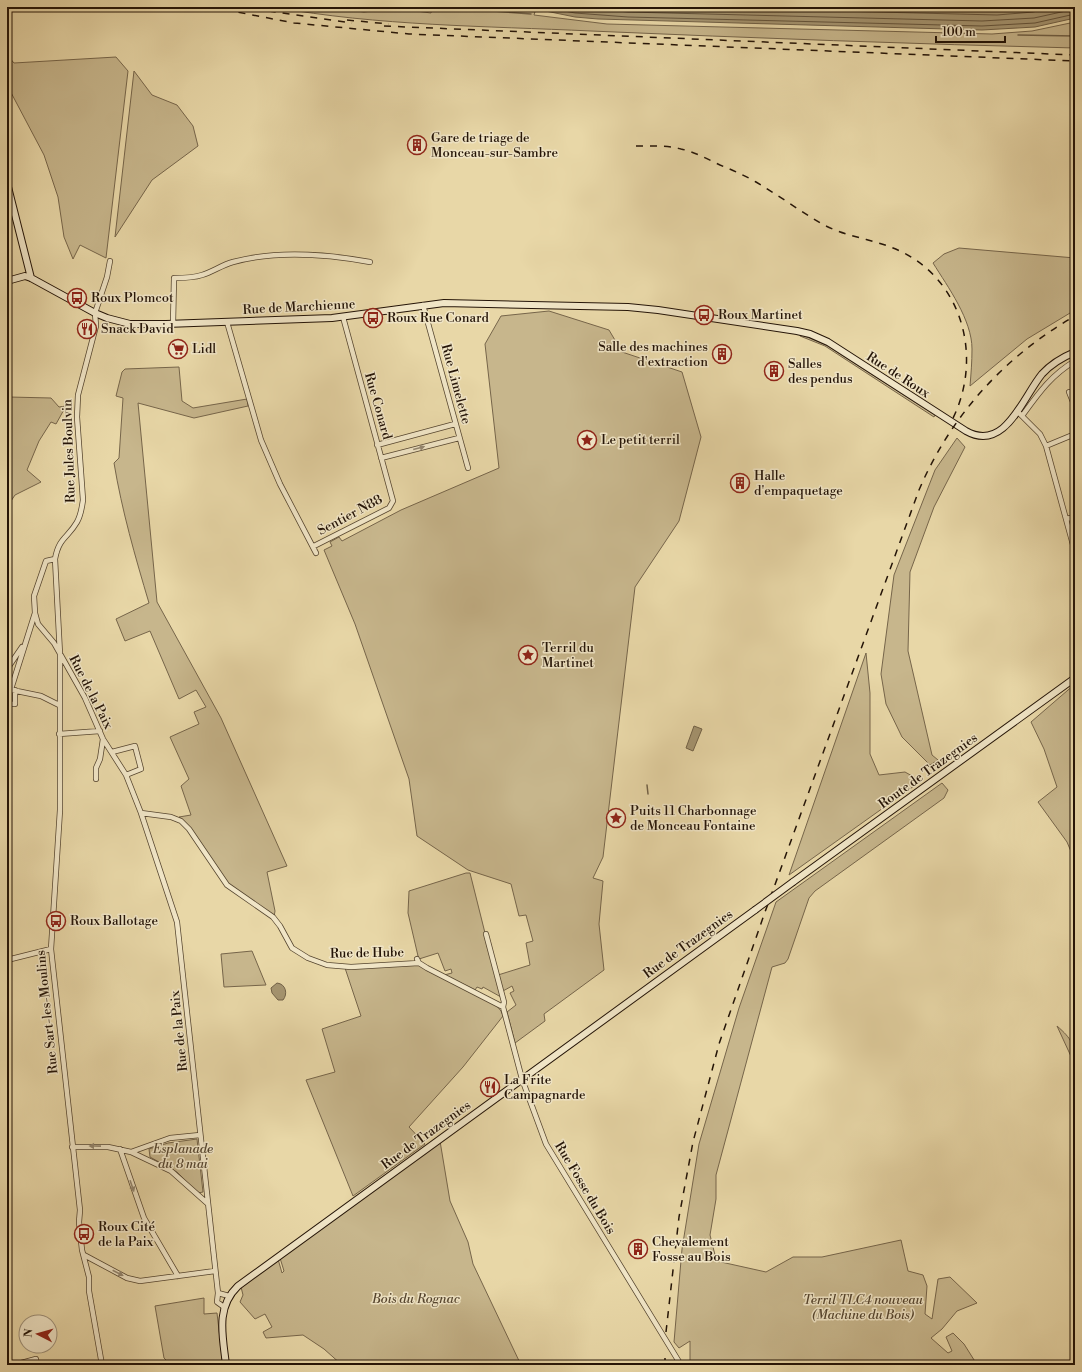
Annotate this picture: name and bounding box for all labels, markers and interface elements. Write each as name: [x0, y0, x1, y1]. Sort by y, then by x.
scale bar: [936, 18, 1005, 44]
text: 100 m: [942, 25, 976, 40]
place label: Gare de triage de Monceau-sur-Sambre: [431, 130, 559, 161]
building icon: Gare de triage de Monceau-sur-Sambre: [406, 134, 428, 156]
bus stop icon: Roux Plomcot: [66, 287, 88, 309]
place label: Roux Plomcot: [91, 290, 174, 306]
street label: Rue de Marchienne: [242, 296, 356, 318]
bus stop icon: Roux Martinet: [693, 304, 715, 326]
bus stop icon: Roux Rue Conard: [362, 307, 384, 329]
place label: Roux Martinet: [718, 307, 803, 323]
place label: Roux Rue Conard: [387, 310, 490, 326]
restaurant icon: Snack David: [76, 318, 98, 340]
place label: Snack David: [101, 321, 174, 337]
supermarket icon: Lidl: [167, 338, 189, 360]
place label: Salle des machines d'extraction: [598, 339, 708, 370]
place label: Lidl: [192, 341, 216, 357]
street label: Rue Limelette: [438, 342, 475, 426]
building icon: Salle des machines d'extraction: [711, 343, 733, 365]
street label: Rue de Roux: [863, 349, 933, 402]
place label: Salles des pendus: [788, 356, 853, 387]
building icon: Salles des pendus: [763, 360, 785, 382]
street label: Rue Conard: [361, 371, 395, 442]
street label: Rue Jules Boulvin: [59, 399, 79, 503]
place icon: Le petit terril: [576, 429, 598, 451]
place label: Le petit terril: [601, 432, 680, 448]
one-way arrow: [413, 445, 425, 451]
place label: Halle d'empaquetage: [754, 468, 843, 499]
building icon: Halle d'empaquetage: [729, 472, 751, 494]
street label: Sentier N88: [315, 491, 385, 539]
place label: Terril du Martinet: [542, 640, 594, 671]
place icon: Terril du Martinet: [517, 644, 539, 666]
street label: Rue de la Paix: [65, 652, 117, 732]
street label: Route de Trazegnies: [875, 730, 981, 812]
place label: Puits 11 Charbonnage de Monceau Fontaine: [630, 803, 757, 834]
place icon: Puits 11 Charbonnage de Monceau Fontaine: [605, 807, 627, 829]
street label: Rue de Trazegnies: [640, 906, 736, 982]
bus stop icon: Roux Ballotage: [45, 910, 67, 932]
place label: Roux Ballotage: [70, 913, 158, 929]
street label: Rue de Hube: [330, 944, 405, 962]
street label: Rue Sart-les-Moulins: [33, 949, 61, 1075]
street label: Rue de la Paix: [167, 989, 191, 1072]
place label: La Frite Campagnarde: [504, 1072, 586, 1103]
restaurant icon: La Frite Campagnarde: [479, 1076, 501, 1098]
street label: Rue de Trazegnies: [378, 1097, 474, 1173]
street label: Rue Fosse du Bois: [551, 1139, 619, 1237]
park label: Esplanade du 8 mai: [152, 1141, 213, 1172]
one-way arrow: [88, 1143, 101, 1149]
one-way arrow: [130, 1180, 136, 1192]
place label: Roux Cité de la Paix: [98, 1219, 155, 1250]
bus stop icon: Roux Cité de la Paix: [73, 1223, 95, 1245]
place label: Chevalement Fosse au Bois: [652, 1234, 731, 1265]
building icon: Chevalement Fosse au Bois: [627, 1238, 649, 1260]
one-way arrow: [113, 1270, 124, 1277]
park label: Bois du Rognac: [371, 1291, 460, 1307]
park label: Terril TLC4 nouveau (Machine du Bois): [803, 1292, 923, 1323]
north arrow: [18, 1314, 58, 1354]
text: N: [22, 1328, 36, 1338]

